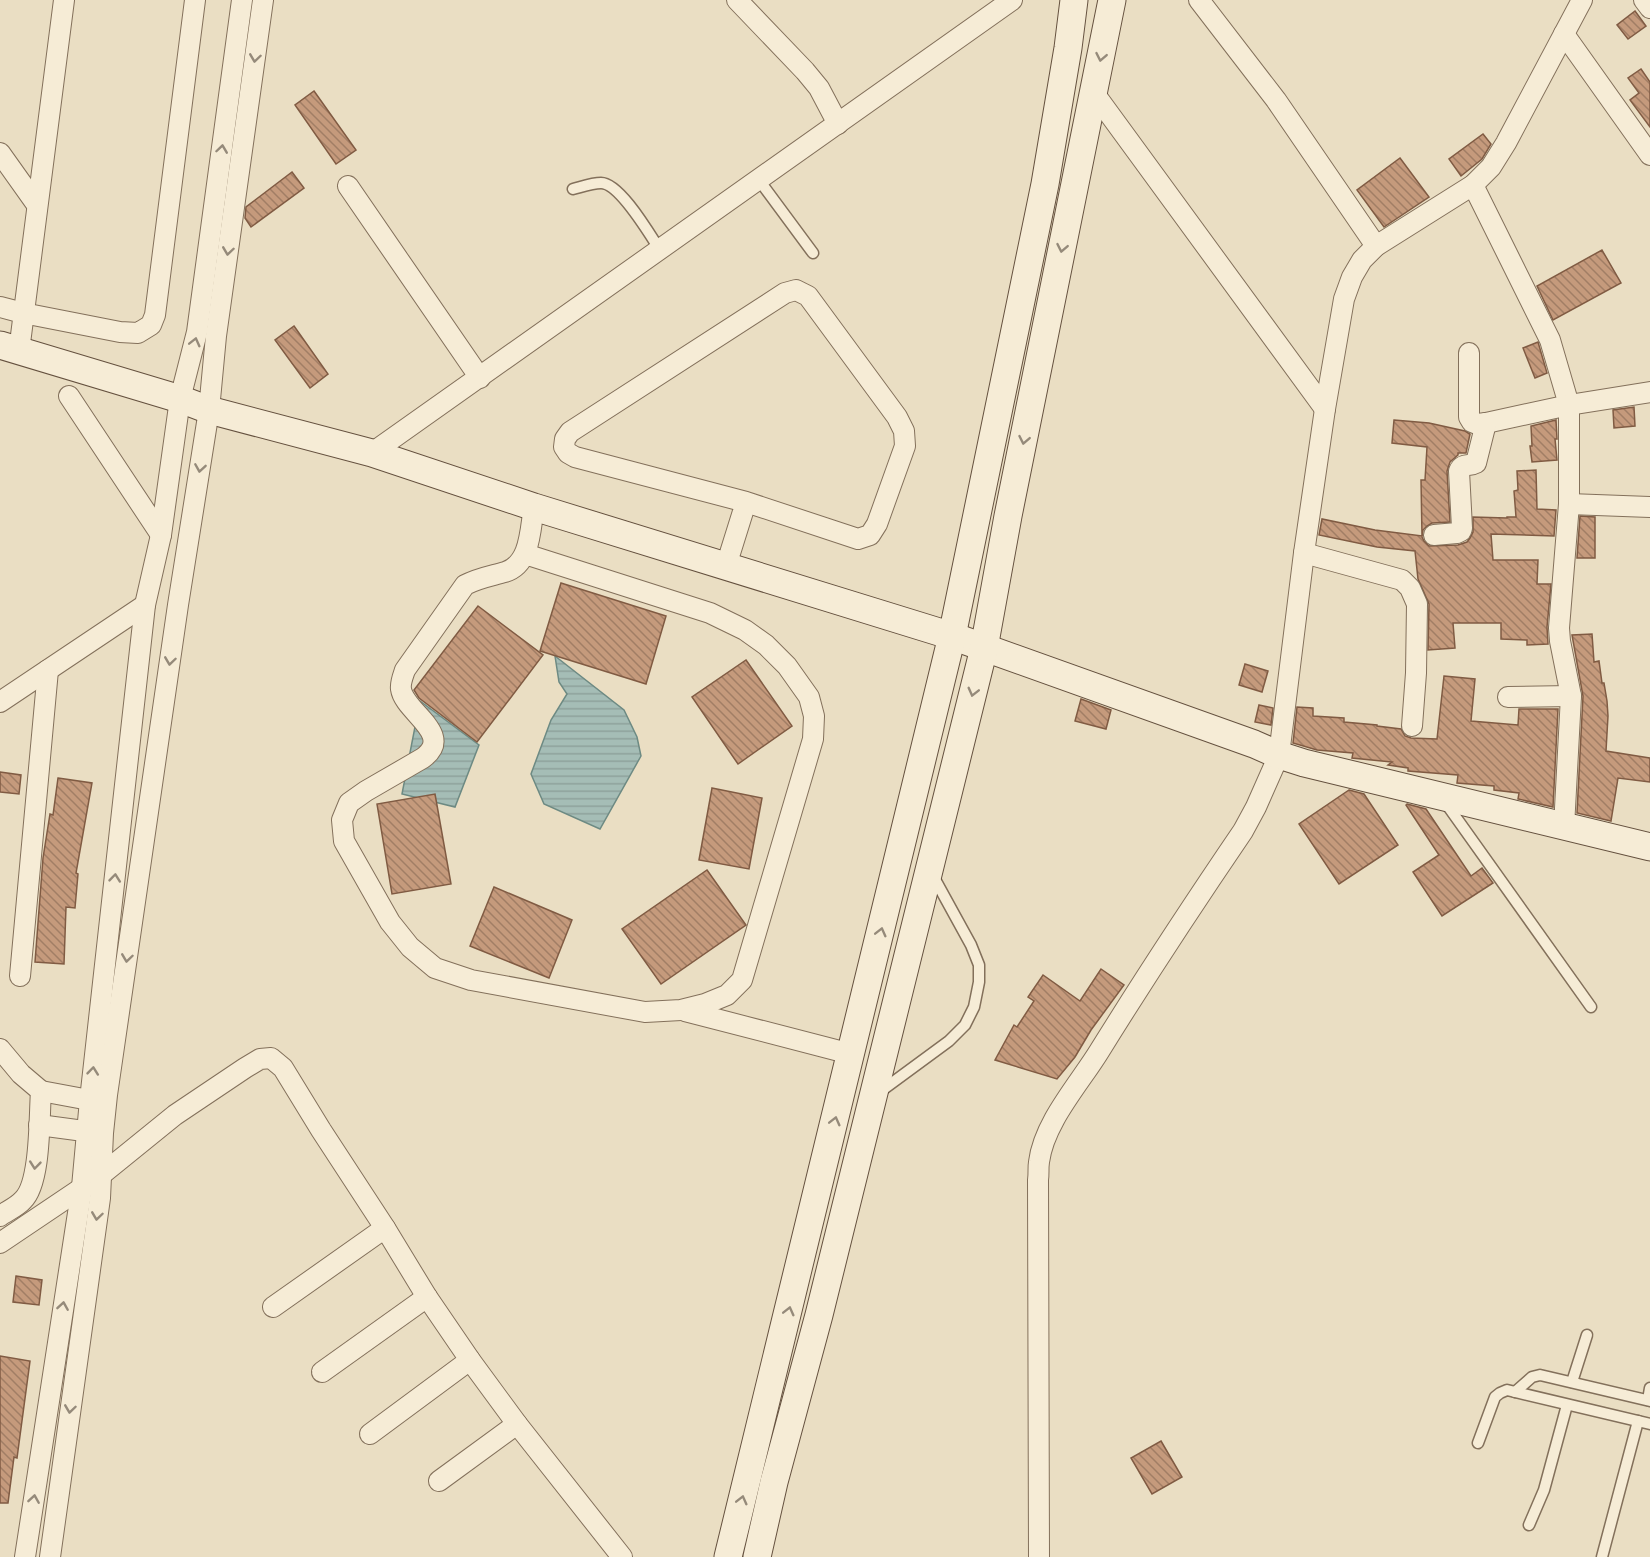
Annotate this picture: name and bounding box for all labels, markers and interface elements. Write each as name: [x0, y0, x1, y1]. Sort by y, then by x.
one-way arrow: [1095, 52, 1108, 62]
one-way arrow: [250, 53, 262, 63]
one-way arrow: [215, 144, 228, 154]
one-way arrow: [1056, 243, 1069, 253]
one-way arrow: [222, 246, 235, 256]
one-way arrow: [187, 337, 200, 347]
one-way arrow: [1018, 434, 1031, 444]
one-way arrow: [194, 463, 207, 473]
one-way arrow: [165, 656, 177, 665]
one-way arrow: [967, 687, 980, 697]
one-way arrow: [108, 873, 120, 882]
one-way arrow: [873, 927, 886, 937]
one-way arrow: [121, 953, 133, 962]
one-way arrow: [86, 1067, 99, 1076]
one-way arrow: [827, 1116, 840, 1126]
one-way arrow: [29, 1160, 42, 1169]
one-way arrow: [92, 1211, 104, 1221]
one-way arrow: [57, 1302, 69, 1311]
one-way arrow: [781, 1306, 794, 1316]
one-way arrow: [65, 1404, 77, 1414]
one-way arrow: [27, 1495, 39, 1504]
one-way arrow: [735, 1495, 748, 1505]

